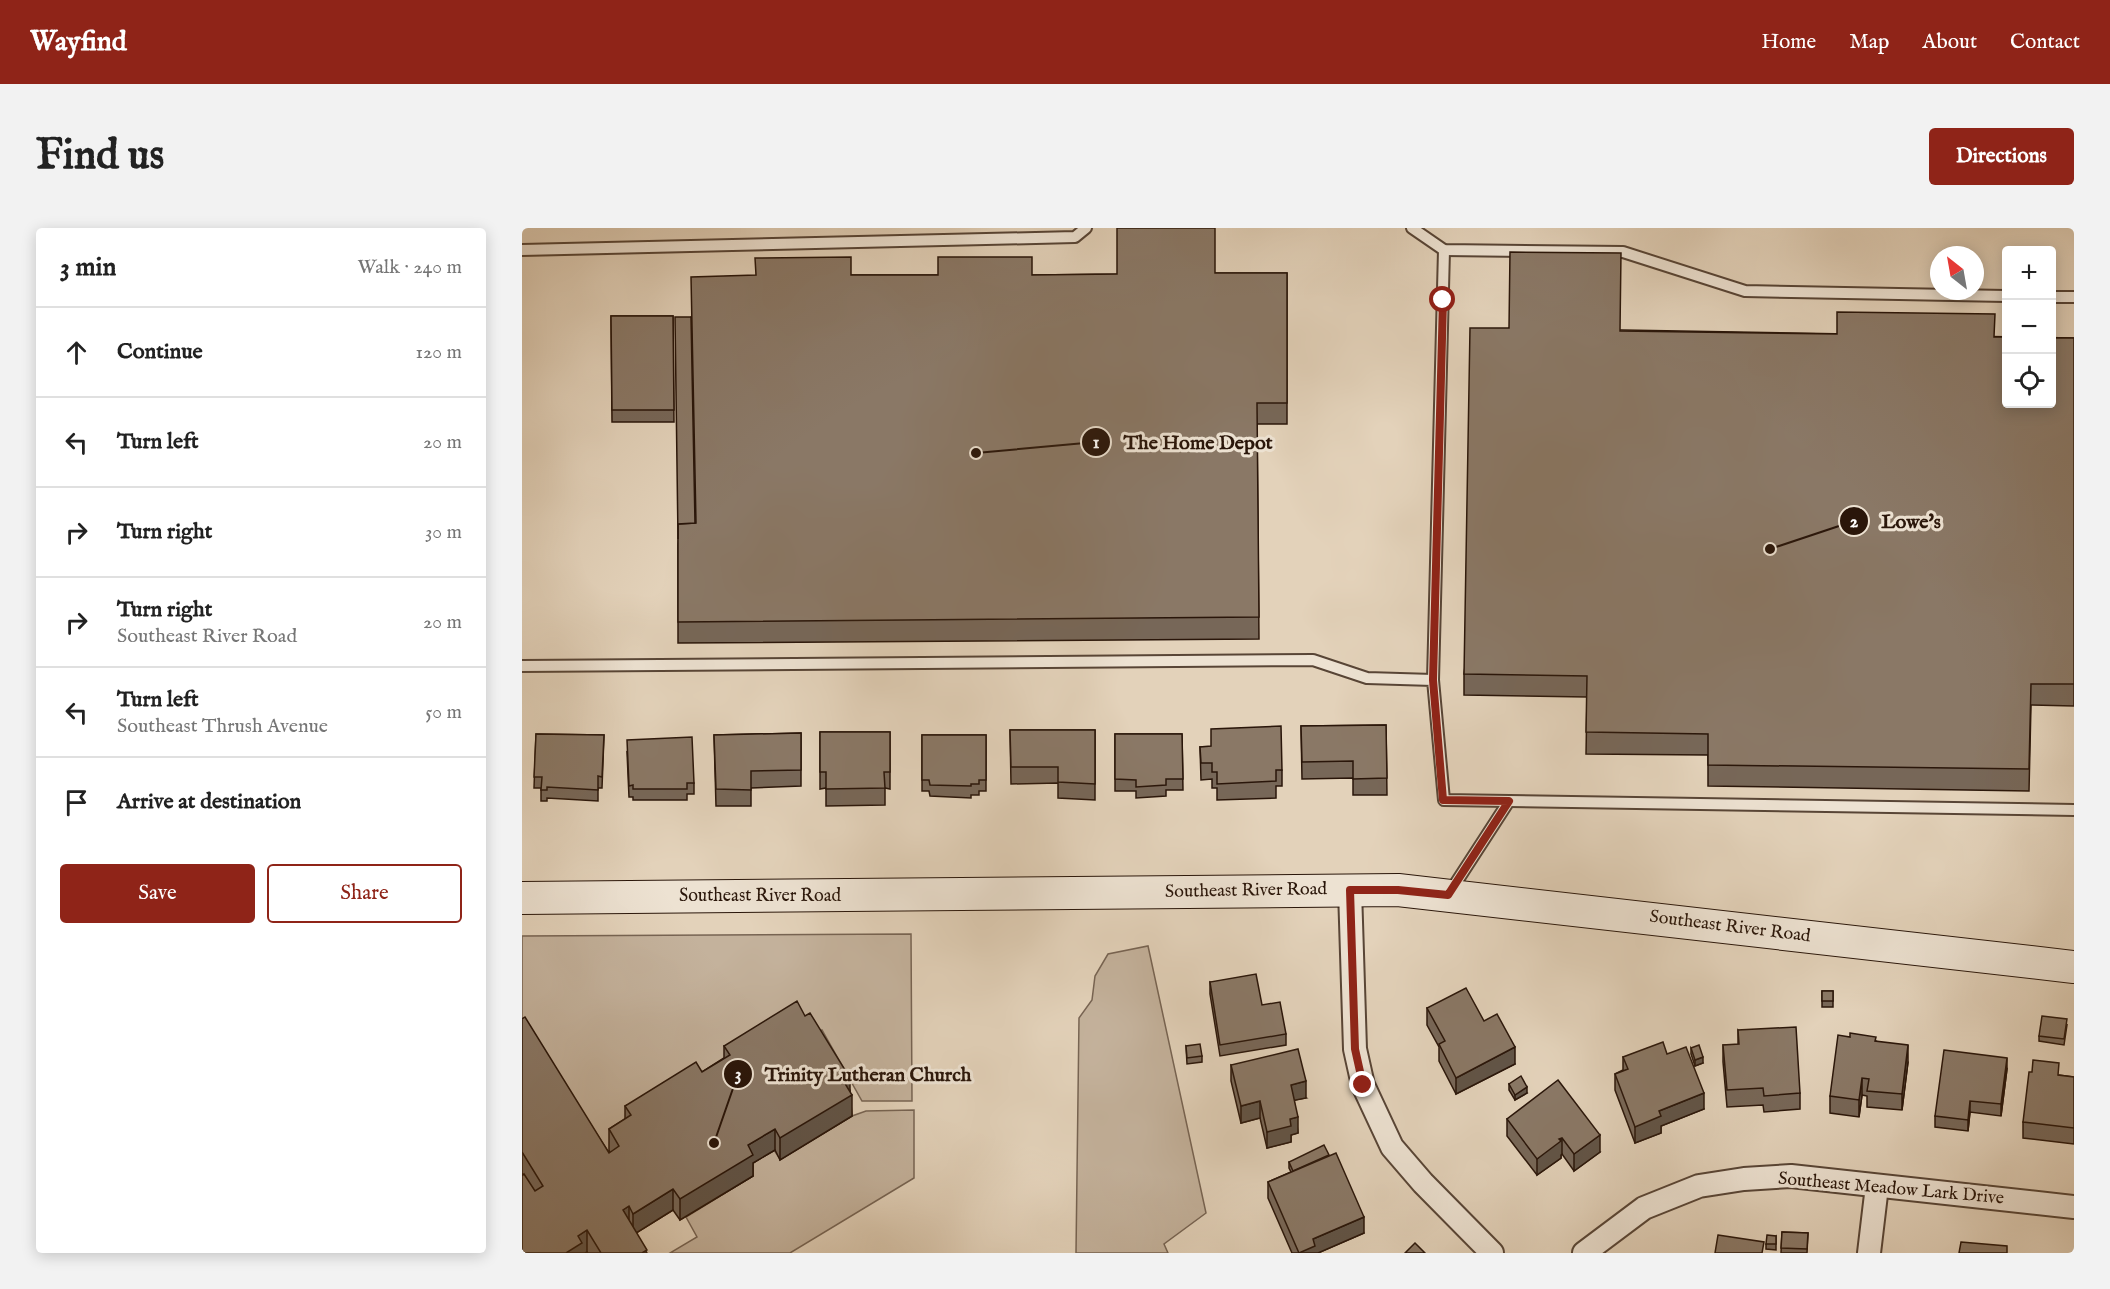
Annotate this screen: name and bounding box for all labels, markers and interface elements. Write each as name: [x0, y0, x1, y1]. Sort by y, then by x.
text: Wayfind: [30, 25, 127, 60]
text: Home: [1761, 29, 1816, 56]
text: Map: [1849, 29, 1889, 56]
text: About: [1922, 29, 1977, 56]
text: Contact: [2010, 29, 2080, 56]
button: Directions: [1929, 128, 2074, 185]
text: Find us: [36, 130, 164, 183]
north arrow: [1930, 246, 1984, 300]
map controls: [2002, 246, 2056, 408]
button: +: [2002, 246, 2056, 300]
text: 3 min: [60, 251, 116, 284]
text: Walk · 240 m: [357, 255, 462, 280]
route start: [1429, 286, 1455, 312]
button: −: [2002, 300, 2056, 354]
icon: ahead: [60, 336, 93, 369]
text: Continue: [117, 338, 203, 366]
text: 120 m: [416, 340, 462, 365]
button: locate: [2002, 354, 2056, 408]
callout: The Home Depot: [1081, 423, 1284, 461]
icon: left: [60, 426, 93, 459]
text: Turn left: [117, 428, 199, 456]
text: 20 m: [423, 430, 462, 455]
text: The Home Depot: [1122, 431, 1273, 456]
text: 1: [1093, 432, 1100, 455]
callout: Lowe's: [1839, 502, 1953, 540]
text: Lowe's: [1881, 510, 1941, 535]
text: 2: [1850, 511, 1859, 534]
icon: right: [60, 516, 93, 549]
text: Turn right: [117, 518, 212, 546]
text: 30 m: [425, 520, 462, 545]
text: Turn right: [117, 596, 212, 624]
icon: right: [60, 606, 93, 639]
text: 20 m: [423, 610, 462, 635]
text: Southeast River Road: [117, 624, 297, 649]
text: Turn left: [117, 686, 199, 714]
icon: left: [60, 696, 93, 729]
text: 50 m: [425, 700, 462, 725]
text: Southeast Thrush Avenue: [117, 714, 328, 739]
icon: arrive: [60, 786, 93, 819]
text: Arrive at destination: [117, 788, 301, 816]
button: Save: [60, 864, 255, 923]
button: Share: [267, 864, 462, 923]
street label: Southeast River Road: [1165, 878, 1328, 904]
street label: Southeast River Road: [679, 885, 841, 908]
street label: Southeast River Road: [1648, 906, 1812, 948]
callout: Trinity Lutheran Church: [723, 1055, 983, 1093]
text: Trinity Lutheran Church: [764, 1063, 972, 1088]
text: 3: [735, 1064, 741, 1087]
route end: [1349, 1071, 1375, 1097]
street label: Southeast Meadow Lark Drive: [1777, 1168, 2005, 1210]

